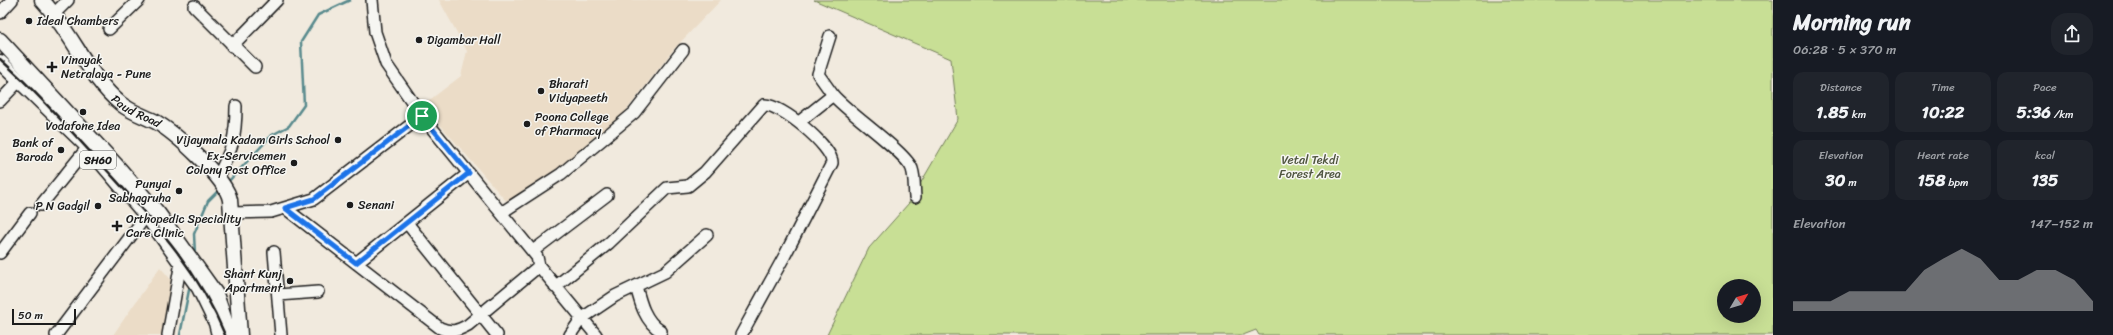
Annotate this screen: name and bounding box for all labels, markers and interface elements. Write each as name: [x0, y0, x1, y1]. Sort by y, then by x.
text: Morning run: [1793, 3, 1911, 42]
place label: Ideal Chambers: [36, 10, 119, 32]
button: share: [2051, 13, 2093, 55]
marker: Ideal Chambers: [24, 16, 34, 26]
place label: Digambar Hall: [427, 29, 501, 51]
marker: Digambar Hall: [414, 35, 424, 45]
text: 06:28 · 5 × 370 m: [1793, 38, 1896, 61]
place label: Vinayak Netralaya - Pune: [61, 49, 151, 85]
marker: Vinayak Netralaya - Pune: [46, 61, 58, 73]
place label: Bharati Vidyapeeth: [549, 73, 608, 109]
text: Distance: [1820, 78, 1862, 97]
text: Time: [1931, 78, 1955, 97]
text: Pace: [2033, 78, 2057, 97]
marker: Bharati Vidyapeeth: [536, 86, 546, 96]
street label: Paud Road: [106, 89, 166, 134]
text: 1.85: [1816, 97, 1849, 127]
text: 10:22: [1922, 97, 1964, 127]
text: 5:36: [2016, 97, 2051, 127]
pin: [405, 99, 439, 133]
icon: arrive: [411, 105, 433, 127]
text: km: [1849, 105, 1866, 124]
text: /km: [2051, 105, 2074, 124]
place label: Poona College of Pharmacy: [535, 106, 609, 142]
marker: Vodafone Idea: [78, 107, 88, 117]
place label: Vodafone Idea: [46, 115, 120, 137]
marker: Poona College of Pharmacy: [522, 119, 532, 129]
place label: Vijaymala Kadam Girls School: [176, 129, 331, 151]
place label: Bank of Baroda: [12, 132, 55, 168]
marker: Vijaymala Kadam Girls School: [333, 135, 343, 145]
marker: Bank of Baroda: [56, 145, 66, 155]
place label: Ex-Servicemen Colony Post Office: [186, 145, 286, 181]
text: Elevation: [1819, 146, 1863, 165]
text: Heart rate: [1917, 146, 1969, 165]
text: kcal: [2035, 146, 2055, 165]
park label: Vetal Tekdi Forest Area: [1279, 149, 1341, 185]
road number: SH60: [80, 151, 116, 169]
marker: Ex-Servicemen Colony Post Office: [289, 158, 299, 168]
text: 30: [1825, 165, 1845, 195]
text: 158: [1917, 165, 1945, 195]
text: 135: [2031, 165, 2059, 195]
place label: Punyai Sabhagruha: [109, 173, 172, 209]
text: m: [1845, 173, 1857, 192]
text: bpm: [1945, 173, 1969, 192]
marker: Punyai Sabhagruha: [174, 186, 184, 196]
place label: Senani: [358, 194, 395, 216]
place label: P N Gadgil: [35, 195, 91, 217]
marker: Senani: [345, 200, 355, 210]
marker: P N Gadgil: [93, 201, 103, 211]
place label: Orthopedic Speciality Care Clinic: [126, 208, 242, 244]
text: Elevation: [1793, 212, 1846, 235]
text: 147–152 m: [2030, 212, 2093, 235]
marker: Orthopedic Speciality Care Clinic: [111, 220, 123, 232]
place label: Shant Kunj Apartment: [224, 263, 283, 299]
marker: Shant Kunj Apartment: [285, 276, 295, 286]
north arrow: [1717, 279, 1761, 323]
map controls: [1717, 279, 1761, 323]
text: 50 m: [18, 306, 43, 325]
scale bar: [12, 307, 76, 326]

